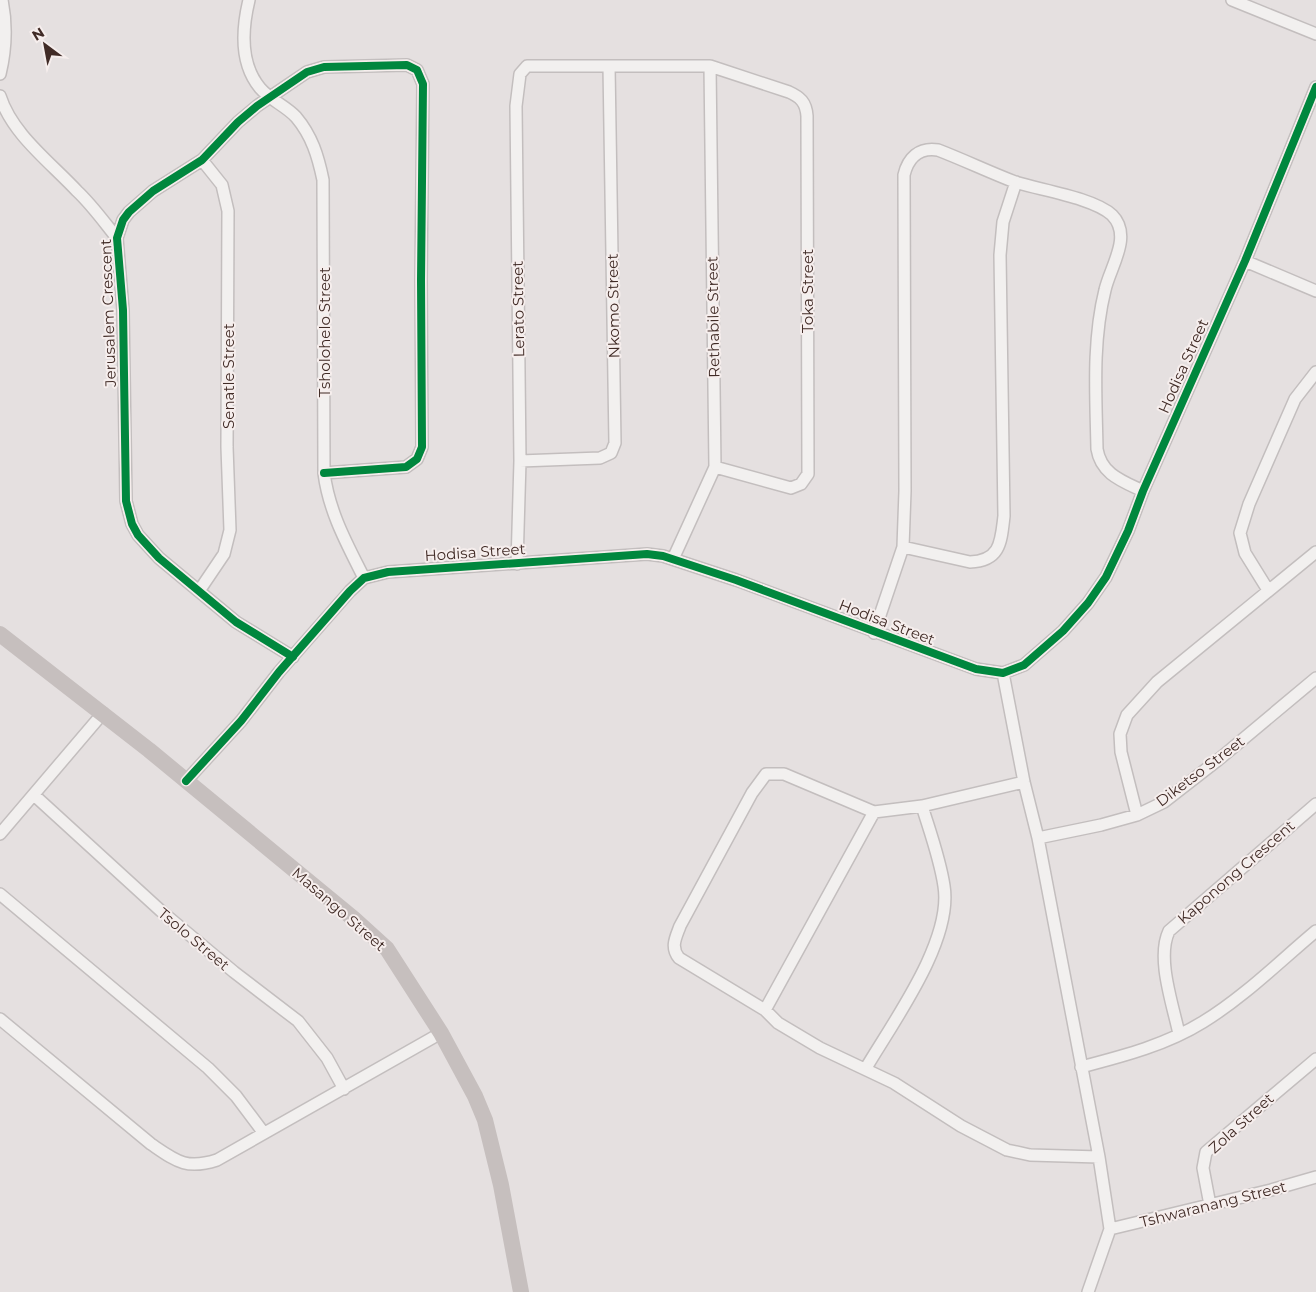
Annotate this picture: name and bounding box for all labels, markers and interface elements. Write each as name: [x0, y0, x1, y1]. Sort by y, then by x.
north arrow: [20, 20, 70, 70]
text: N: [29, 23, 48, 45]
street label: Jerusalem Crescent: [96, 239, 120, 388]
street label: Toka Street: [798, 249, 817, 333]
street label: Nkomo Street: [603, 253, 623, 359]
street label: Rethabile Street: [702, 256, 724, 378]
street label: Lerato Street: [508, 261, 528, 357]
street label: Tsholohelo Street: [315, 267, 334, 397]
street label: Hodisa Street: [1154, 316, 1212, 416]
street label: Senatle Street: [219, 323, 238, 429]
street label: Hodisa Street: [424, 539, 526, 565]
street label: Hodisa Street: [836, 595, 938, 649]
street label: Diketso Street: [1152, 731, 1248, 811]
street label: Kaponong Crescent: [1173, 816, 1299, 928]
street label: Masango Street: [288, 863, 390, 955]
street label: Tsolo Street: [154, 904, 234, 974]
street label: Zola Street: [1204, 1089, 1278, 1157]
street label: Tshwaranang Street: [1138, 1177, 1288, 1231]

